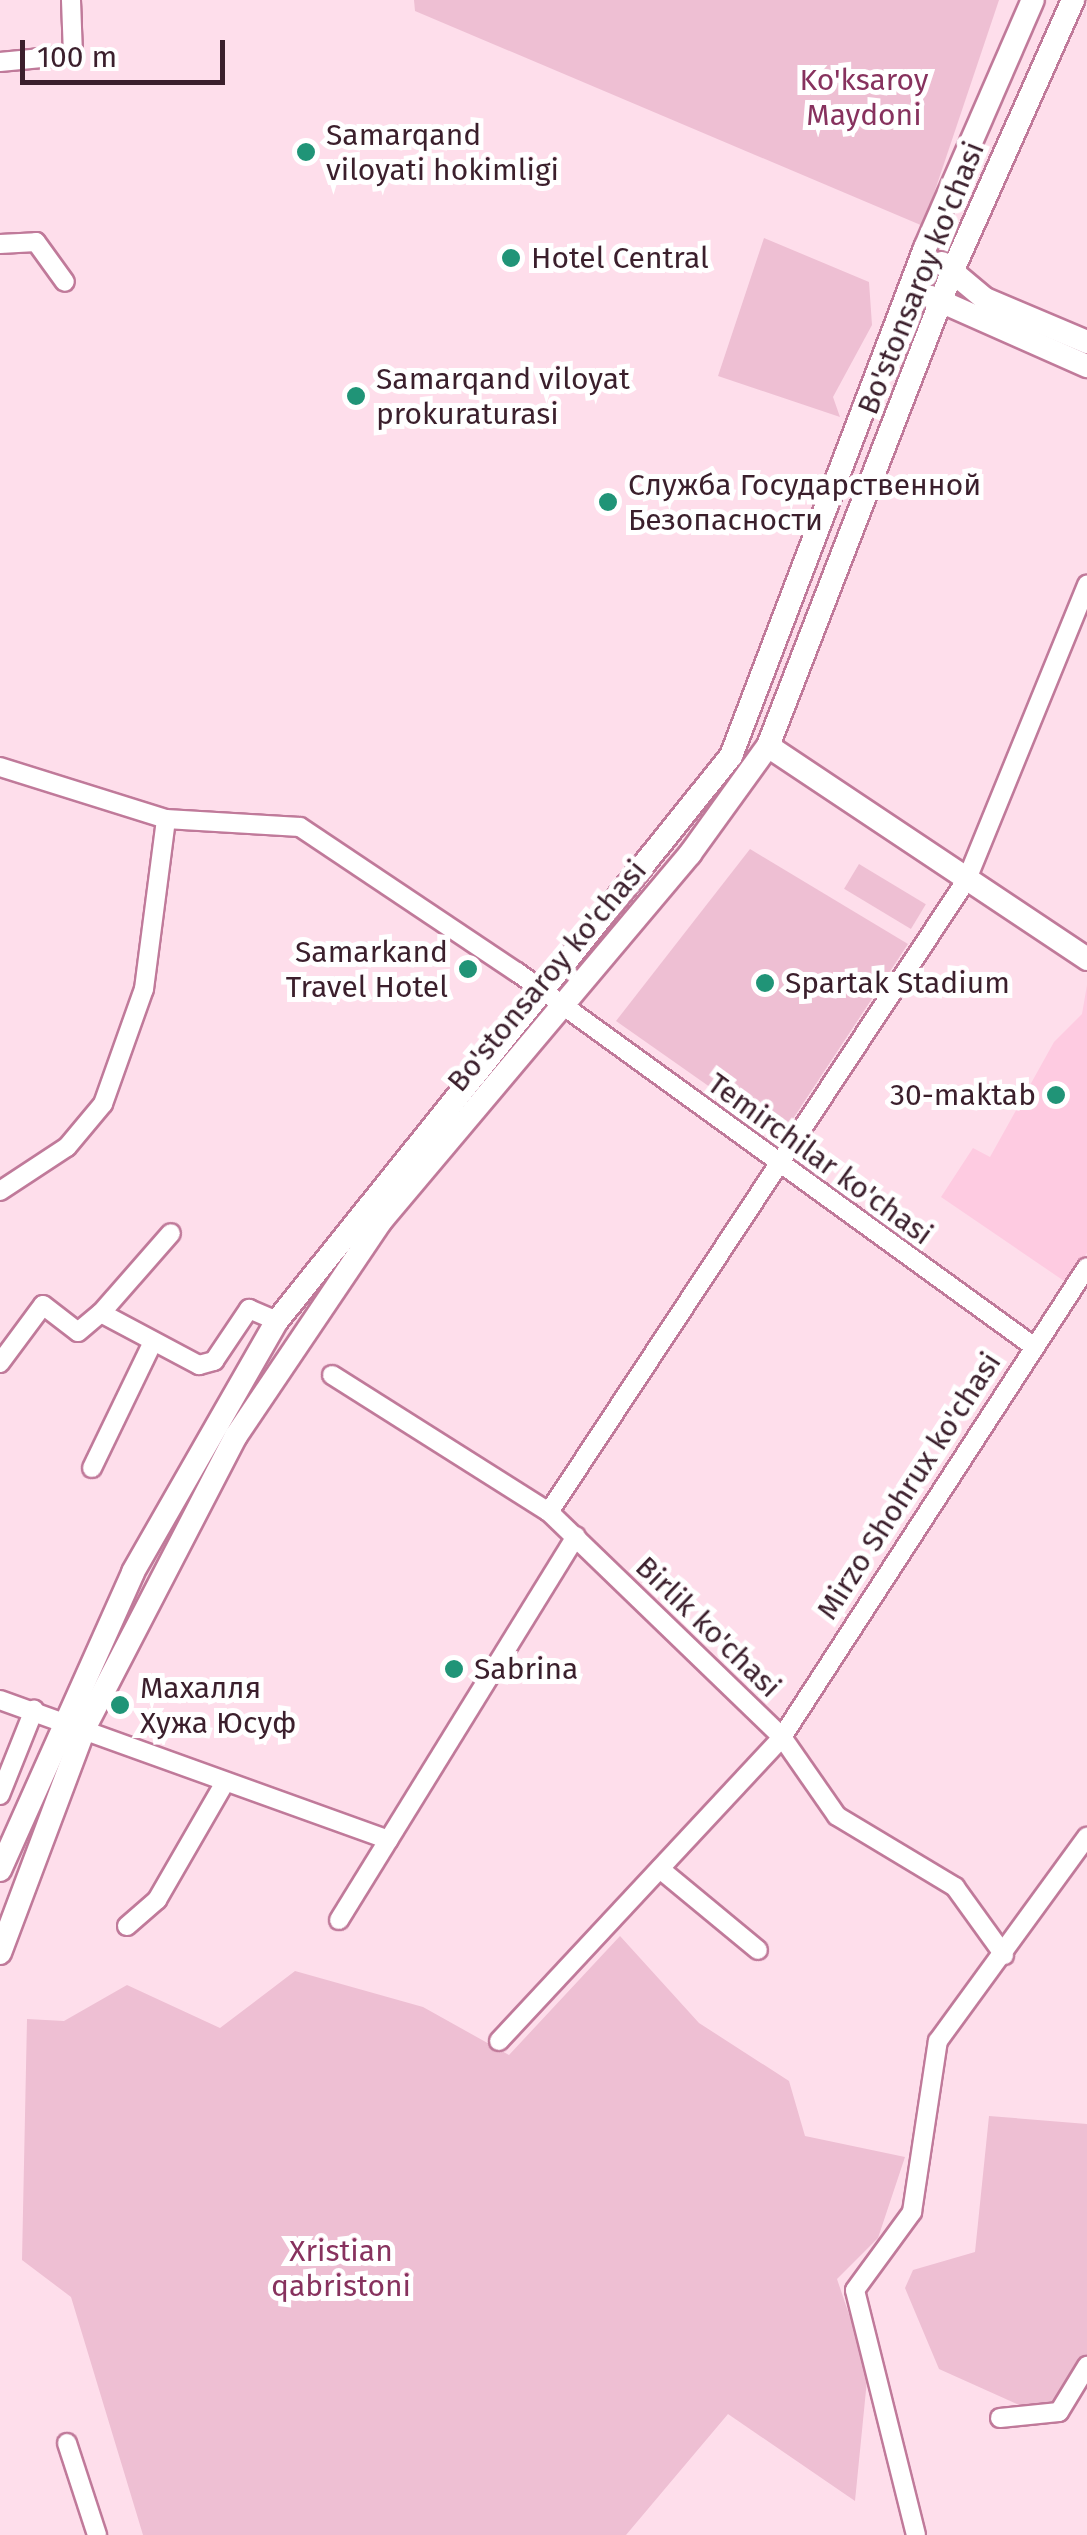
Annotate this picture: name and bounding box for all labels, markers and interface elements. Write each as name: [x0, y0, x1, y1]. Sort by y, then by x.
scale bar: [25, 20, 230, 82]
text: 100 m: [37, 39, 117, 75]
park label: Ko'ksaroy Maydoni: [799, 62, 929, 132]
place label: Samarqand viloyati hokimligi: [326, 117, 559, 188]
street label: Bo'stonsaroy ko'chasi: [850, 136, 992, 420]
marker: Samarqand viloyati hokimligi: [295, 141, 317, 163]
place label: Hotel Central: [531, 240, 709, 276]
marker: Hotel Central: [500, 247, 522, 269]
place label: Samarqand viloyat prokuraturasi: [376, 361, 630, 432]
marker: Samarqand viloyat prokuraturasi: [345, 385, 367, 407]
place label: Служба Государственной Безопасности: [628, 467, 981, 538]
marker: Служба Государственной Безопасности: [597, 491, 619, 513]
street label: Bo'stonsaroy ko'chasi: [440, 853, 654, 1099]
place label: Samarkand Travel Hotel: [286, 934, 448, 1004]
marker: Samarkand Travel Hotel: [457, 958, 479, 980]
place label: Spartak Stadium: [785, 965, 1010, 1001]
marker: Spartak Stadium: [754, 972, 776, 994]
street label: Temirchilar ko'chasi: [701, 1065, 939, 1253]
place label: 30-maktab: [890, 1077, 1036, 1113]
marker: 30-maktab: [1045, 1084, 1067, 1106]
street label: Mirzo Shohrux ko'chasi: [809, 1346, 1009, 1626]
street label: Birlik ko'chasi: [628, 1549, 788, 1705]
place label: Sabrina: [474, 1651, 578, 1687]
marker: Sabrina: [443, 1658, 465, 1680]
place label: Махалля Хужа Юсуф: [140, 1670, 297, 1740]
marker: Махалля Хужа Юсуф: [109, 1694, 131, 1716]
park label: Xristian qabristoni: [271, 2233, 411, 2304]

